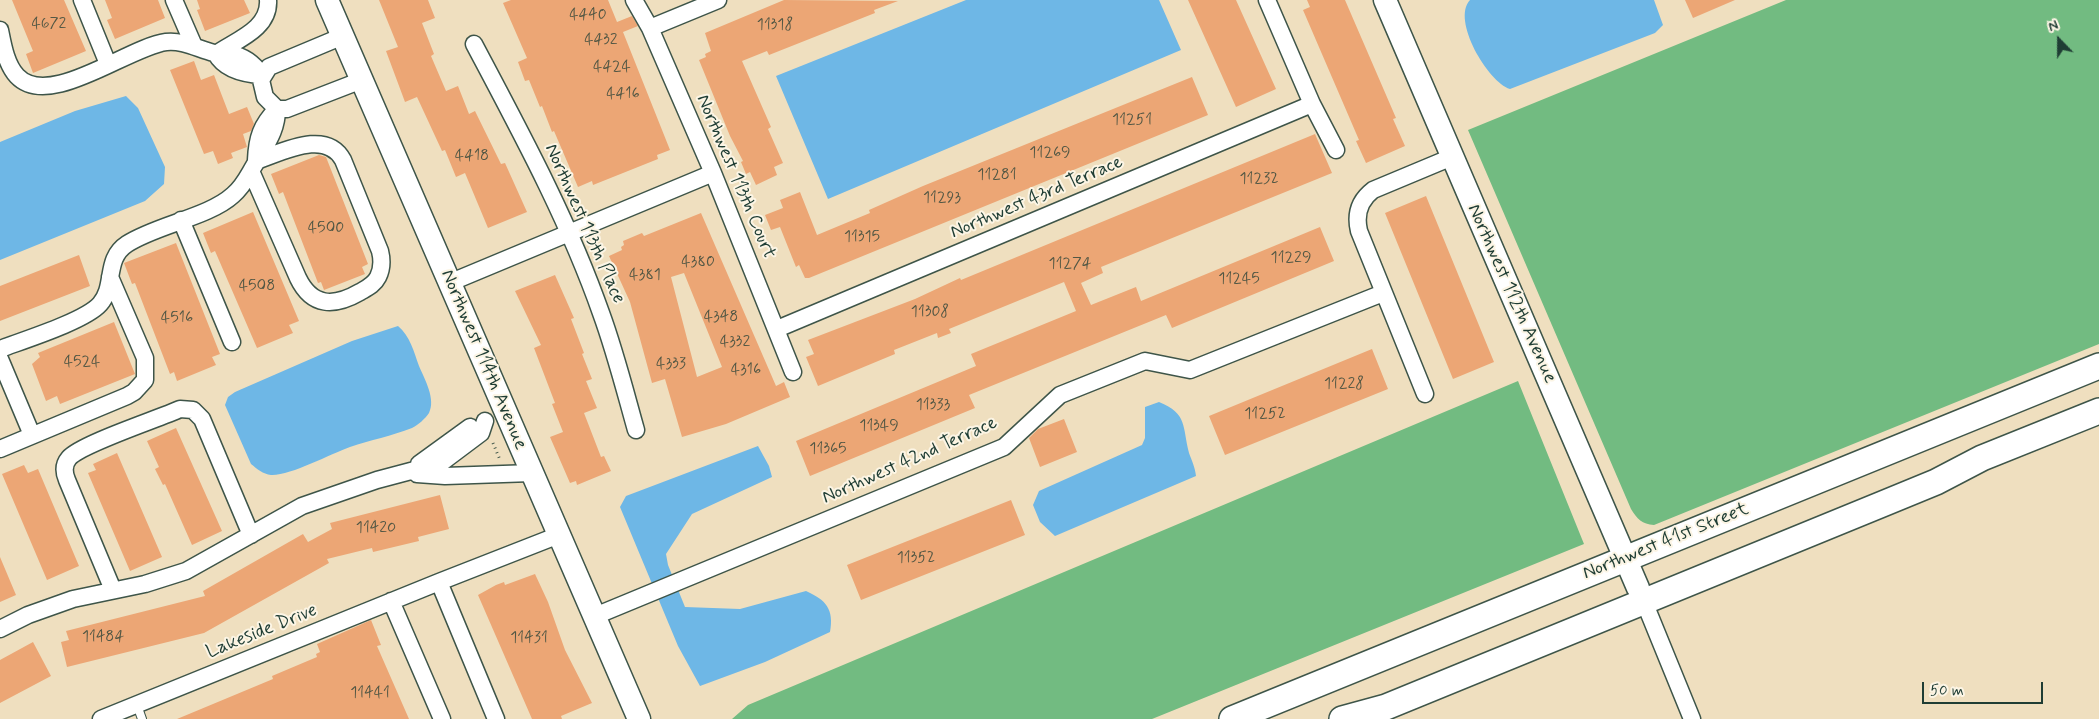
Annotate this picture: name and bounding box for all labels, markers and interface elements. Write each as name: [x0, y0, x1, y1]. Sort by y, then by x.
house number: 4440: [569, 6, 607, 26]
house number: 4672: [32, 15, 66, 35]
north arrow: [2034, 15, 2084, 65]
house number: 11318: [757, 16, 793, 36]
text: N: [2046, 16, 2061, 36]
house number: 4432: [584, 31, 618, 51]
house number: 4424: [593, 58, 631, 78]
house number: 4416: [606, 85, 640, 105]
street label: Northwest 113th Court: [690, 92, 780, 262]
house number: 11251: [1112, 111, 1152, 131]
street label: Northwest 113th Place: [539, 141, 629, 307]
house number: 11269: [1029, 144, 1071, 164]
house number: 4418: [455, 147, 489, 167]
street label: Northwest 43rd Terrace: [947, 151, 1127, 245]
house number: 11281: [977, 166, 1017, 186]
house number: 11232: [1239, 170, 1279, 190]
house number: 11293: [923, 189, 961, 209]
street label: Northwest 112th Avenue: [1461, 201, 1561, 387]
house number: 4500: [308, 219, 344, 239]
house number: 11315: [844, 228, 880, 248]
house number: 11229: [1271, 249, 1311, 269]
house number: 4380: [681, 253, 715, 273]
house number: 11274: [1049, 255, 1091, 275]
house number: 4381: [629, 266, 661, 286]
street label: Northwest 114th Avenue: [435, 267, 531, 453]
house number: 11245: [1218, 270, 1260, 290]
house number: 4508: [239, 277, 275, 297]
house number: 11308: [911, 303, 949, 323]
house number: 4348: [704, 308, 738, 328]
house number: 4516: [161, 309, 193, 329]
house number: 4332: [720, 333, 750, 353]
house number: 4524: [64, 353, 100, 373]
house number: 4333: [656, 355, 686, 375]
house number: 4316: [731, 361, 761, 381]
house number: 11228: [1324, 375, 1364, 395]
house number: 11333: [916, 396, 950, 416]
house number: 11252: [1244, 405, 1286, 425]
street label: Northwest 42nd Terrace: [819, 412, 1001, 510]
house number: 11349: [859, 417, 899, 437]
house number: 11365: [809, 440, 847, 460]
street label: Northwest 41st Street: [1580, 498, 1752, 586]
house number: 11420: [356, 519, 396, 539]
house number: 11352: [897, 549, 935, 569]
street label: Lakeside Drive: [203, 599, 321, 665]
house number: 11484: [82, 628, 124, 648]
house number: 11431: [510, 629, 548, 649]
scale bar: [1924, 672, 2045, 704]
text: 50 m: [1930, 681, 1964, 701]
house number: 11441: [350, 684, 390, 704]

